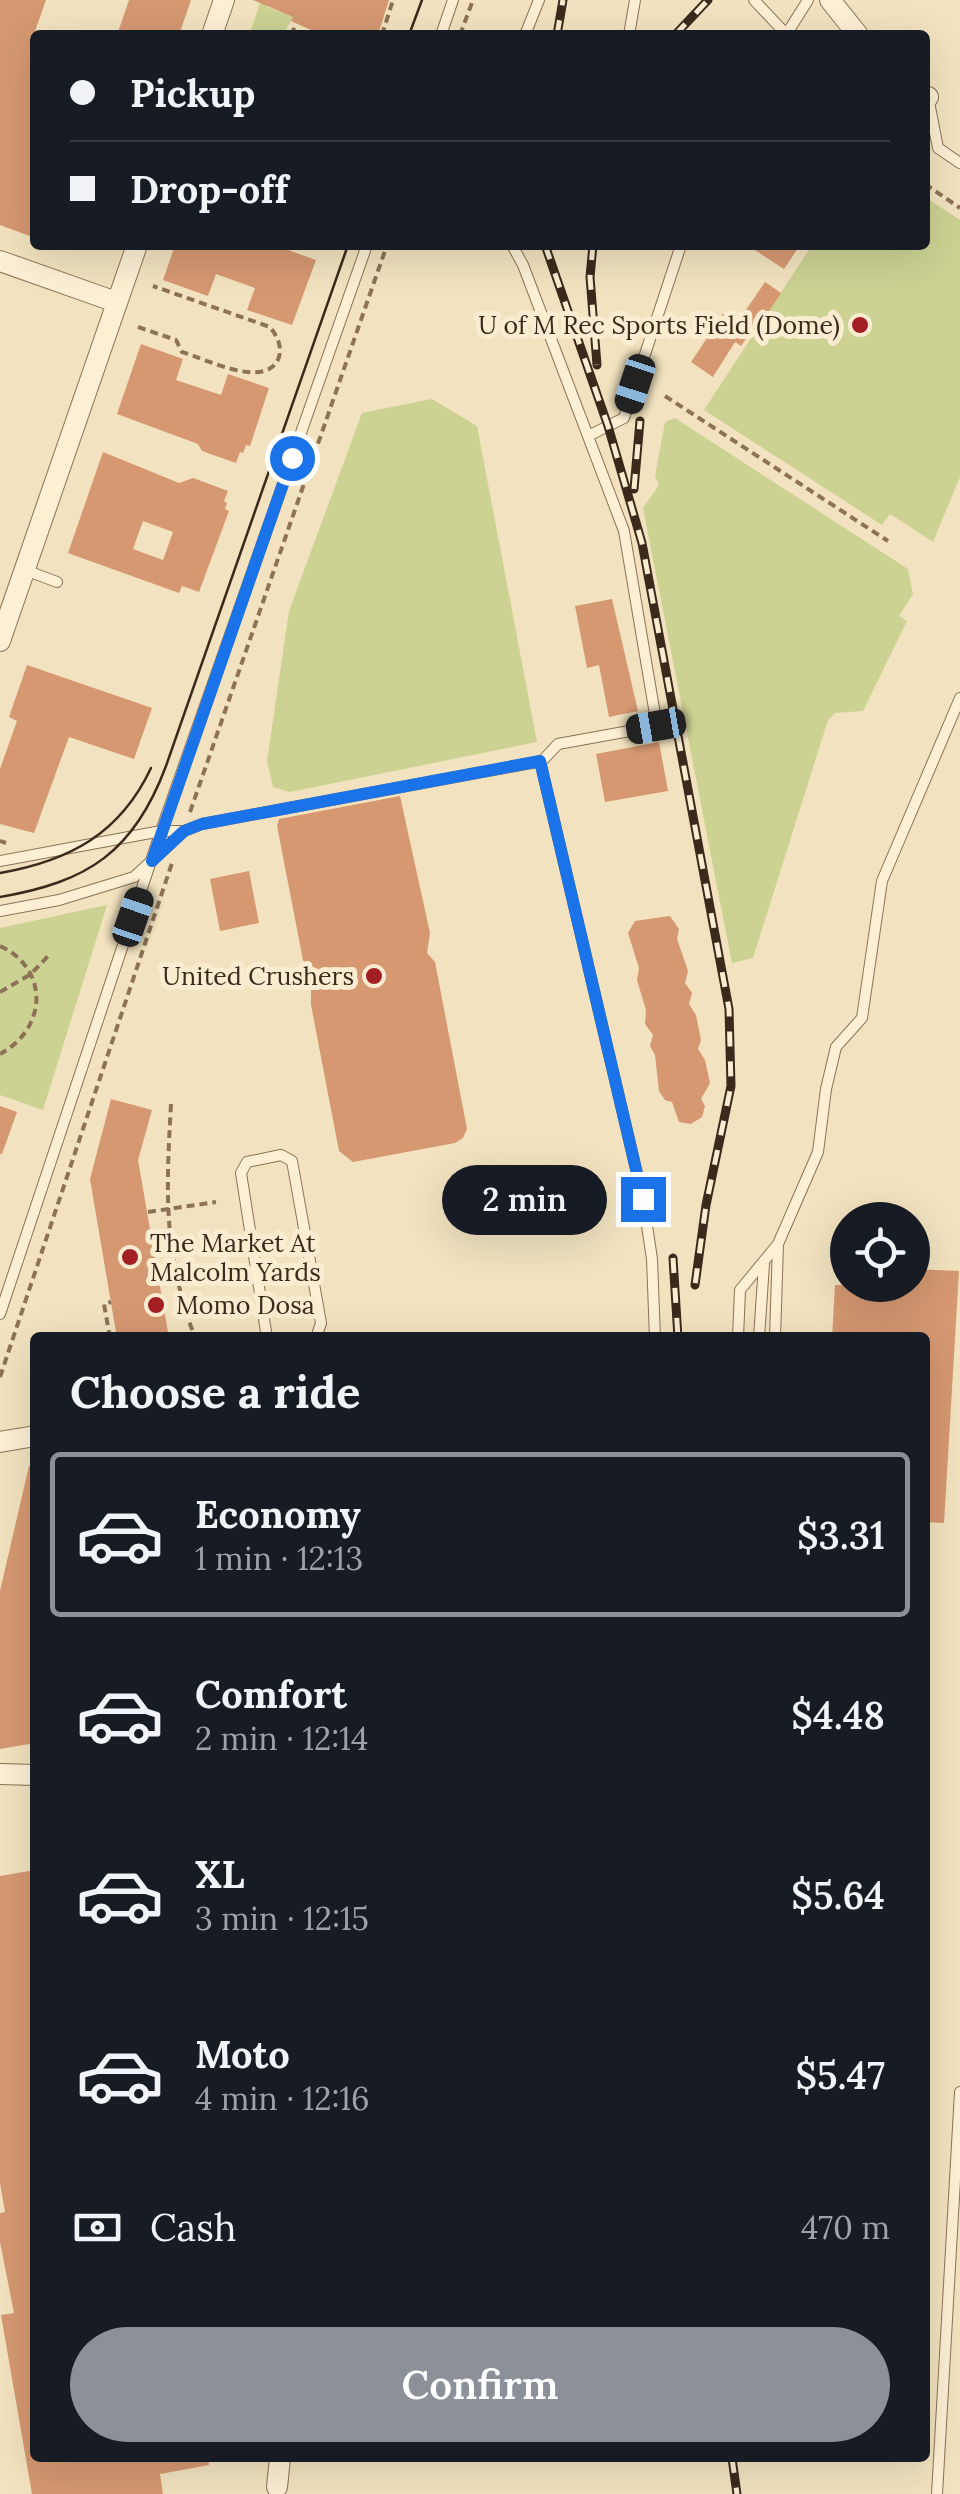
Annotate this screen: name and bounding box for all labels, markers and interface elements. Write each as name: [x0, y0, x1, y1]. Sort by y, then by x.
text: Pickup: [130, 69, 255, 117]
text: Drop-off: [130, 165, 288, 213]
place label: U of M Rec Sports Field (Dome): [478, 309, 840, 341]
marker: U of M Rec Sports Field (Dome): [849, 314, 871, 336]
car: [611, 351, 659, 417]
route start: [270, 436, 315, 481]
car: [624, 706, 688, 746]
car: [109, 884, 157, 950]
place label: United Crushers: [162, 960, 354, 992]
marker: United Crushers: [363, 965, 385, 987]
callout: 2 min: [443, 1164, 608, 1234]
route end: [621, 1177, 666, 1222]
text: 2 min: [482, 1179, 567, 1220]
map controls: [830, 1202, 930, 1302]
button: locate: [830, 1202, 930, 1302]
place label: The Market At Malcolm Yards: [150, 1227, 321, 1288]
marker: The Market At Malcolm Yards: [119, 1246, 141, 1268]
place label: Momo Dosa: [176, 1289, 315, 1321]
marker: Momo Dosa: [145, 1294, 167, 1316]
text: Choose a ride: [70, 1363, 360, 1420]
icon: car: [75, 1490, 165, 1580]
text: Economy: [195, 1490, 361, 1538]
text: $3.31: [797, 1511, 885, 1559]
text: 1 min · 12:13: [195, 1538, 363, 1579]
icon: car: [75, 1670, 165, 1760]
text: Comfort: [195, 1670, 347, 1718]
text: $4.48: [791, 1691, 885, 1739]
text: 2 min · 12:14: [195, 1718, 368, 1759]
icon: car: [75, 1850, 165, 1940]
text: XL: [195, 1850, 245, 1898]
text: $5.64: [791, 1871, 885, 1919]
text: 3 min · 12:15: [195, 1898, 369, 1939]
icon: car: [75, 2030, 165, 2120]
text: Moto: [195, 2030, 290, 2078]
text: $5.47: [795, 2051, 885, 2099]
text: 4 min · 12:16: [195, 2078, 370, 2119]
icon: cash: [70, 2200, 125, 2255]
text: Cash: [150, 2203, 237, 2251]
text: 470 m: [801, 2207, 890, 2248]
button: Confirm: [70, 2327, 890, 2442]

